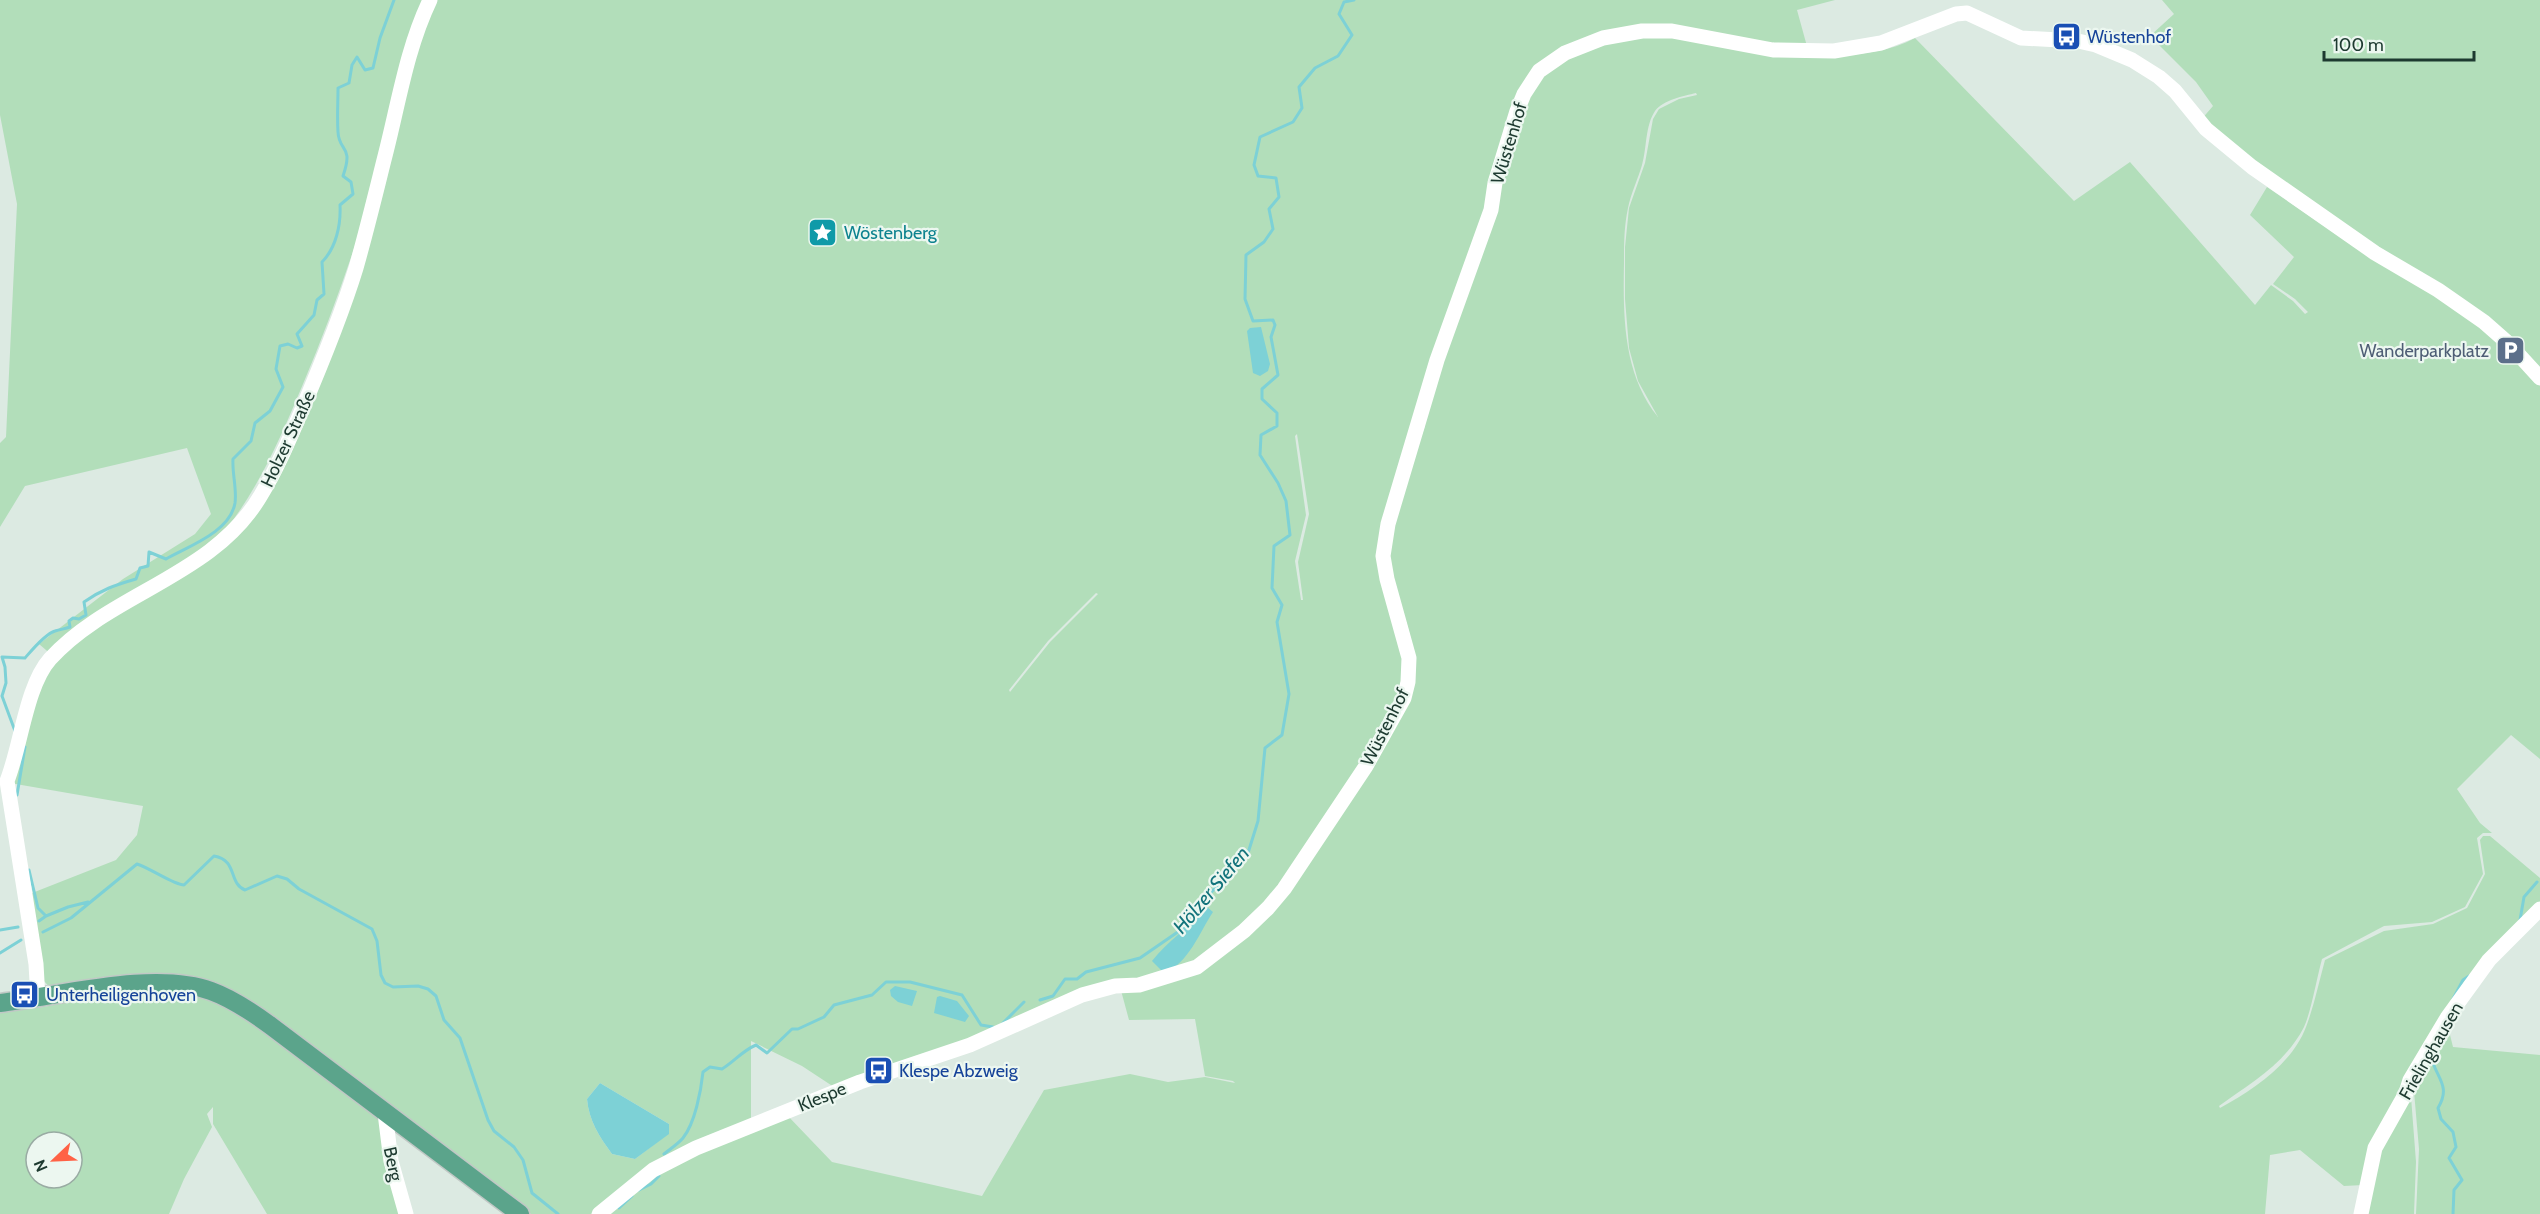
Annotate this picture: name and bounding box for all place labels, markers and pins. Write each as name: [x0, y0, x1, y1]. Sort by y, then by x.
bus stop icon: Wüstenhof: [2050, 21, 2082, 53]
place label: Wüstenhof: [2087, 26, 2171, 48]
place icon: Wöstenberg: [807, 217, 839, 249]
place label: Wöstenberg: [844, 222, 938, 244]
parking icon: Wanderparkplatz: [2494, 335, 2526, 367]
place label: Wanderparkplatz: [2359, 340, 2490, 362]
bus stop icon: Unterheiligenhoven: [9, 979, 41, 1011]
place label: Unterheiligenhoven: [46, 984, 196, 1006]
bus stop icon: Klespe Abzweig: [862, 1055, 894, 1087]
place label: Klespe Abzweig: [899, 1060, 1019, 1082]

